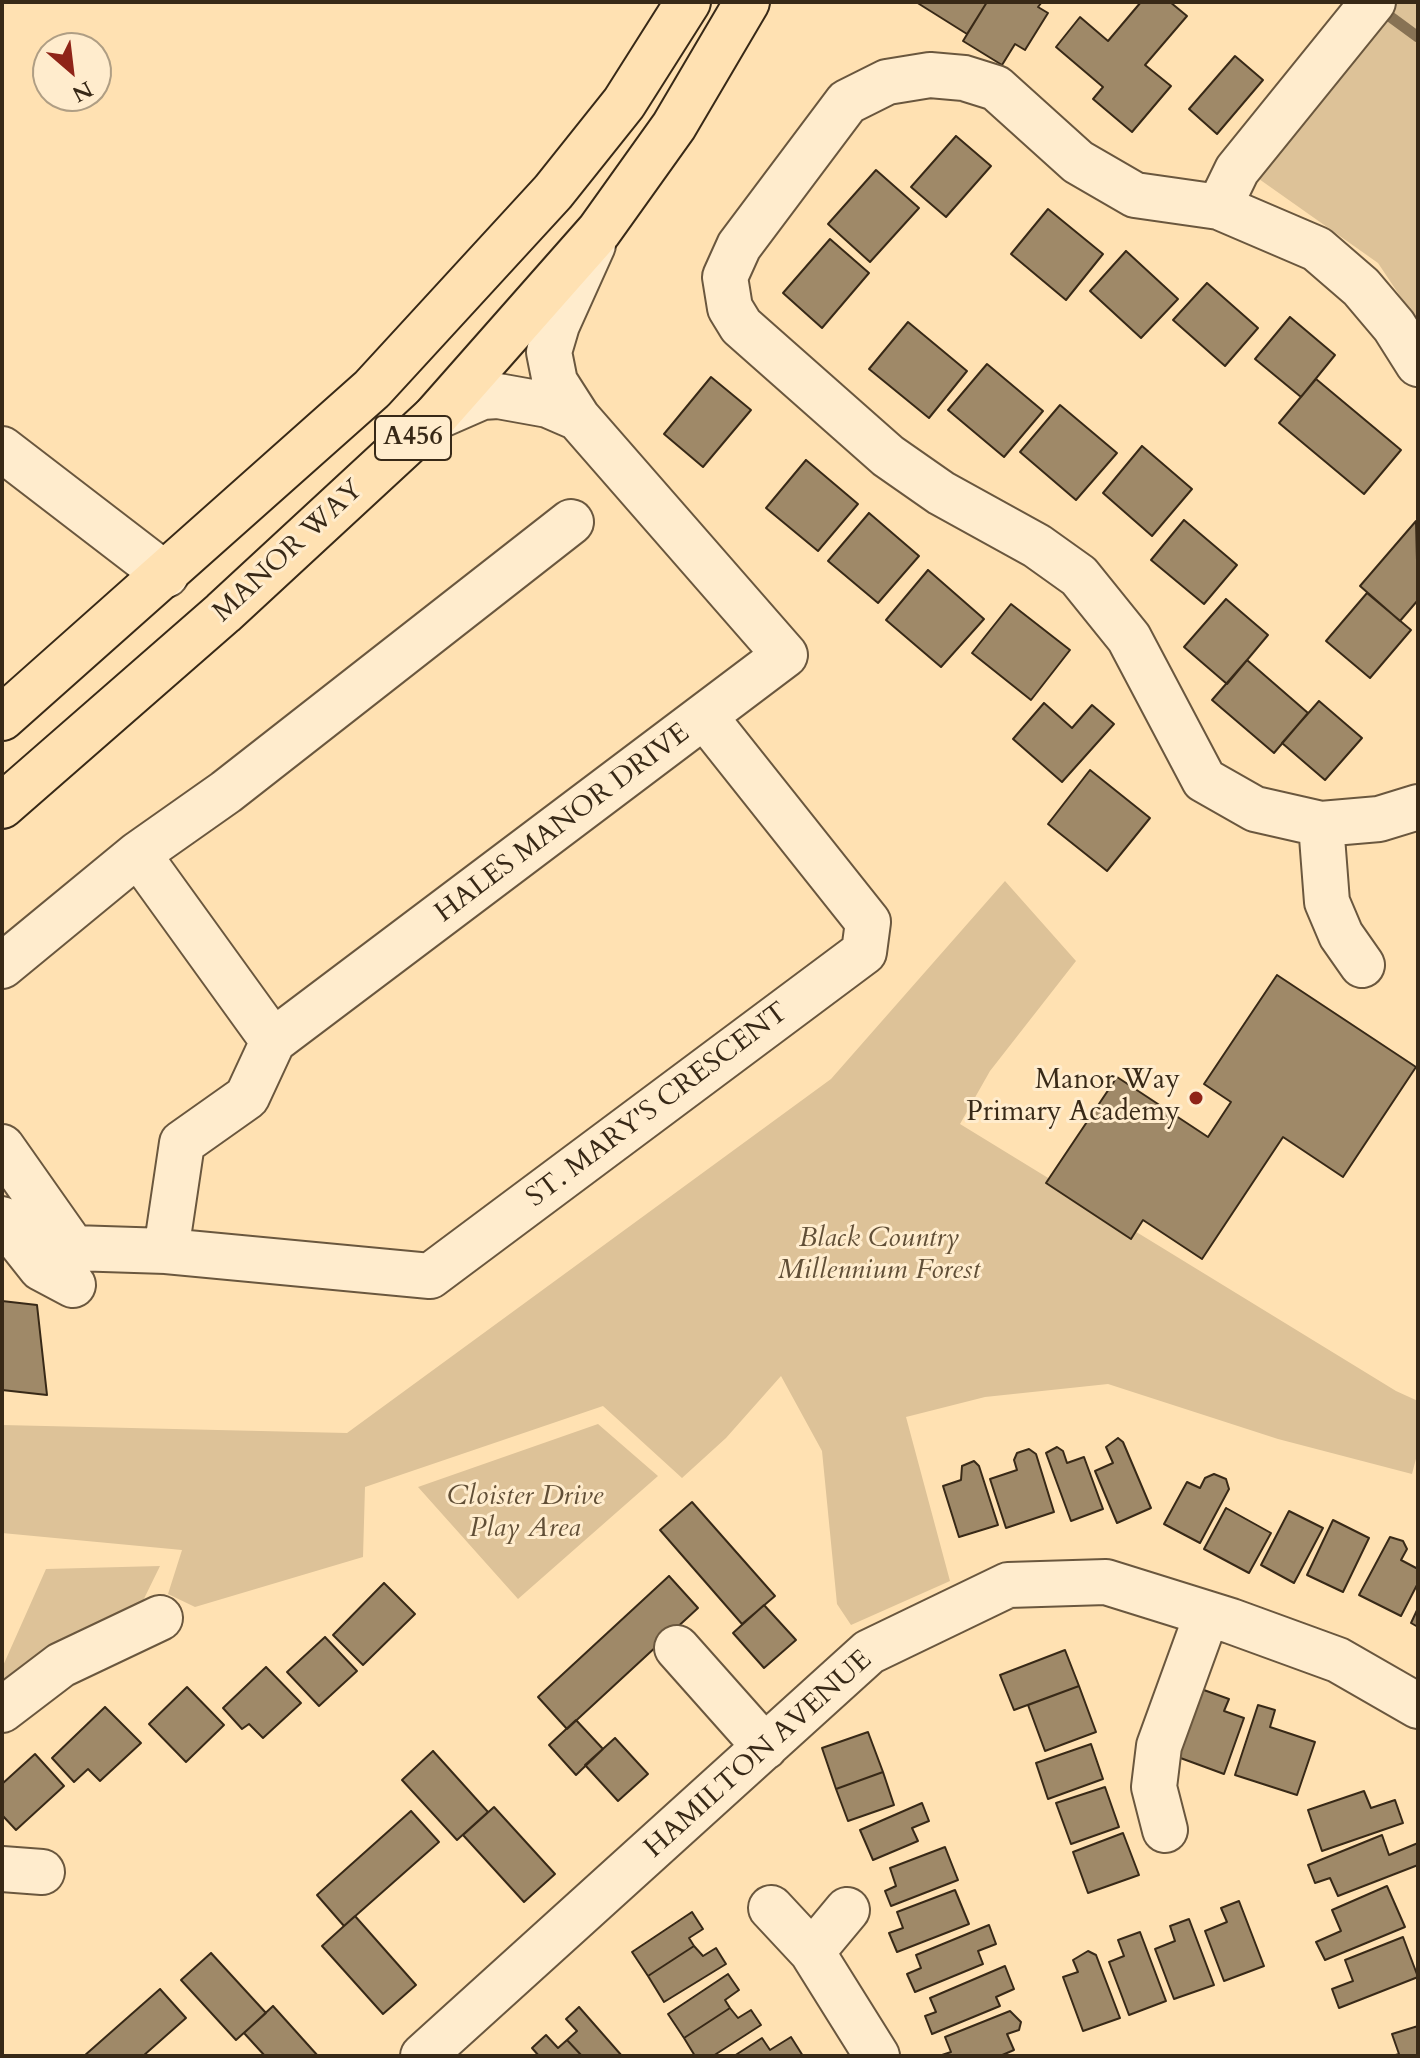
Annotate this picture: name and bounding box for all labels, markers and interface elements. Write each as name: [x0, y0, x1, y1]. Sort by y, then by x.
north arrow: [32, 32, 112, 112]
text: N: [67, 74, 98, 109]
road number: A456: [375, 416, 451, 460]
street label: MANOR WAY: [207, 474, 371, 630]
street label: HALES MANOR DRIVE: [429, 717, 697, 931]
street label: ST. MARY'S CRESCENT: [521, 997, 795, 1215]
place label: Manor Way Primary Academy: [966, 1065, 1180, 1131]
marker: Manor Way Primary Academy: [1187, 1089, 1205, 1107]
park label: Black Country Millennium Forest: [778, 1223, 980, 1289]
park label: Cloister Drive Play Area: [447, 1481, 603, 1547]
street label: HAMILTON AVENUE: [638, 1644, 880, 1866]

